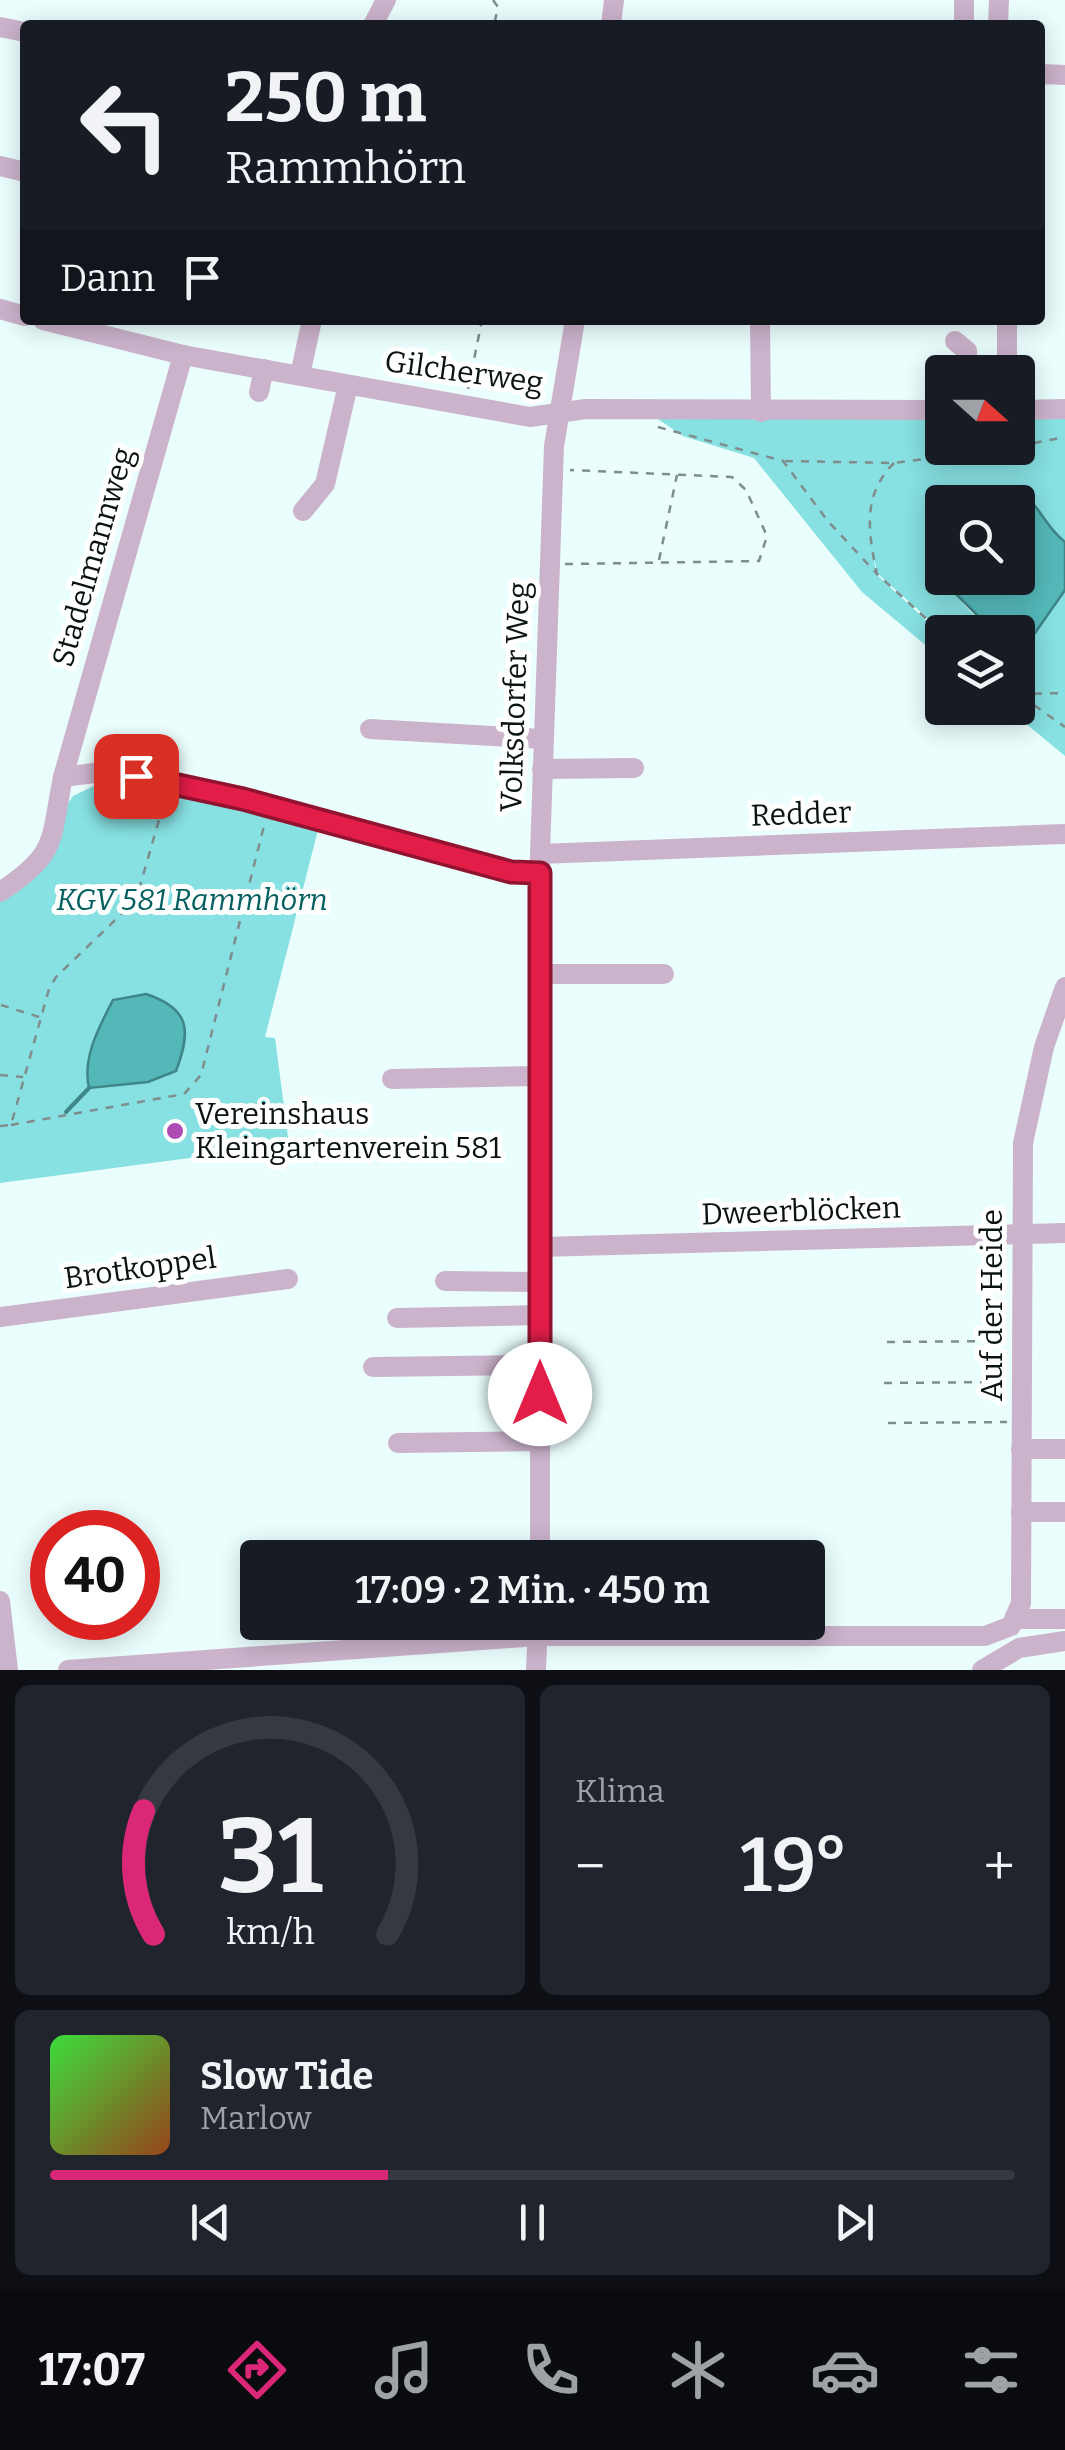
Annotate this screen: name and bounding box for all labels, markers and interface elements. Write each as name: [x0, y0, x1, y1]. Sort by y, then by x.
text: 250 m: [225, 56, 427, 140]
icon: left: [60, 60, 190, 190]
text: Rammhörn: [225, 141, 466, 195]
icon: arrive: [175, 250, 230, 305]
text: Dann: [60, 255, 155, 301]
street label: Gilcherweg: [382, 343, 546, 401]
north arrow: [925, 355, 1035, 465]
map controls: [925, 355, 1035, 725]
street label: Stadelmannweg: [45, 443, 141, 671]
button: search: [925, 485, 1035, 595]
street label: Volksdorfer Weg: [493, 581, 537, 813]
button: layers: [925, 615, 1035, 725]
pin: [94, 734, 179, 819]
icon: arrive: [109, 749, 164, 804]
street label: Redder: [750, 794, 852, 834]
park label: KGV 581 Rammhörn: [56, 882, 328, 918]
place label: Vereinshaus Kleingartenverein 581: [195, 1096, 501, 1166]
marker: Vereinshaus Kleingartenverein 581: [164, 1120, 186, 1142]
street label: Dweerblöcken: [701, 1190, 901, 1232]
street label: Auf der Heide: [974, 1209, 1010, 1401]
street label: Brotkoppel: [62, 1240, 218, 1296]
position arrow: [488, 1342, 592, 1446]
speed limit sign: 40: [30, 1510, 160, 1640]
text: 17:09 · 2 Min. · 450 m: [355, 1567, 710, 1613]
text: Klima: [575, 1772, 664, 1810]
text: 31: [218, 1795, 322, 1920]
text: 19°: [740, 1821, 849, 1911]
text: −: [575, 1834, 605, 1900]
text: +: [984, 1834, 1015, 1900]
text: km/h: [226, 1911, 314, 1953]
text: Slow Tide: [200, 2053, 373, 2099]
text: Marlow: [200, 2099, 312, 2137]
icon: previous: [183, 2195, 238, 2250]
icon: pause: [505, 2195, 560, 2250]
icon: next: [827, 2195, 882, 2250]
icon: directions: [222, 2335, 292, 2405]
icon: music: [369, 2335, 439, 2405]
icon: phone: [516, 2335, 586, 2405]
icon: climate: [663, 2335, 733, 2405]
icon: car: [810, 2335, 880, 2405]
icon: filters: [956, 2335, 1026, 2405]
text: 17:07: [38, 2343, 145, 2397]

